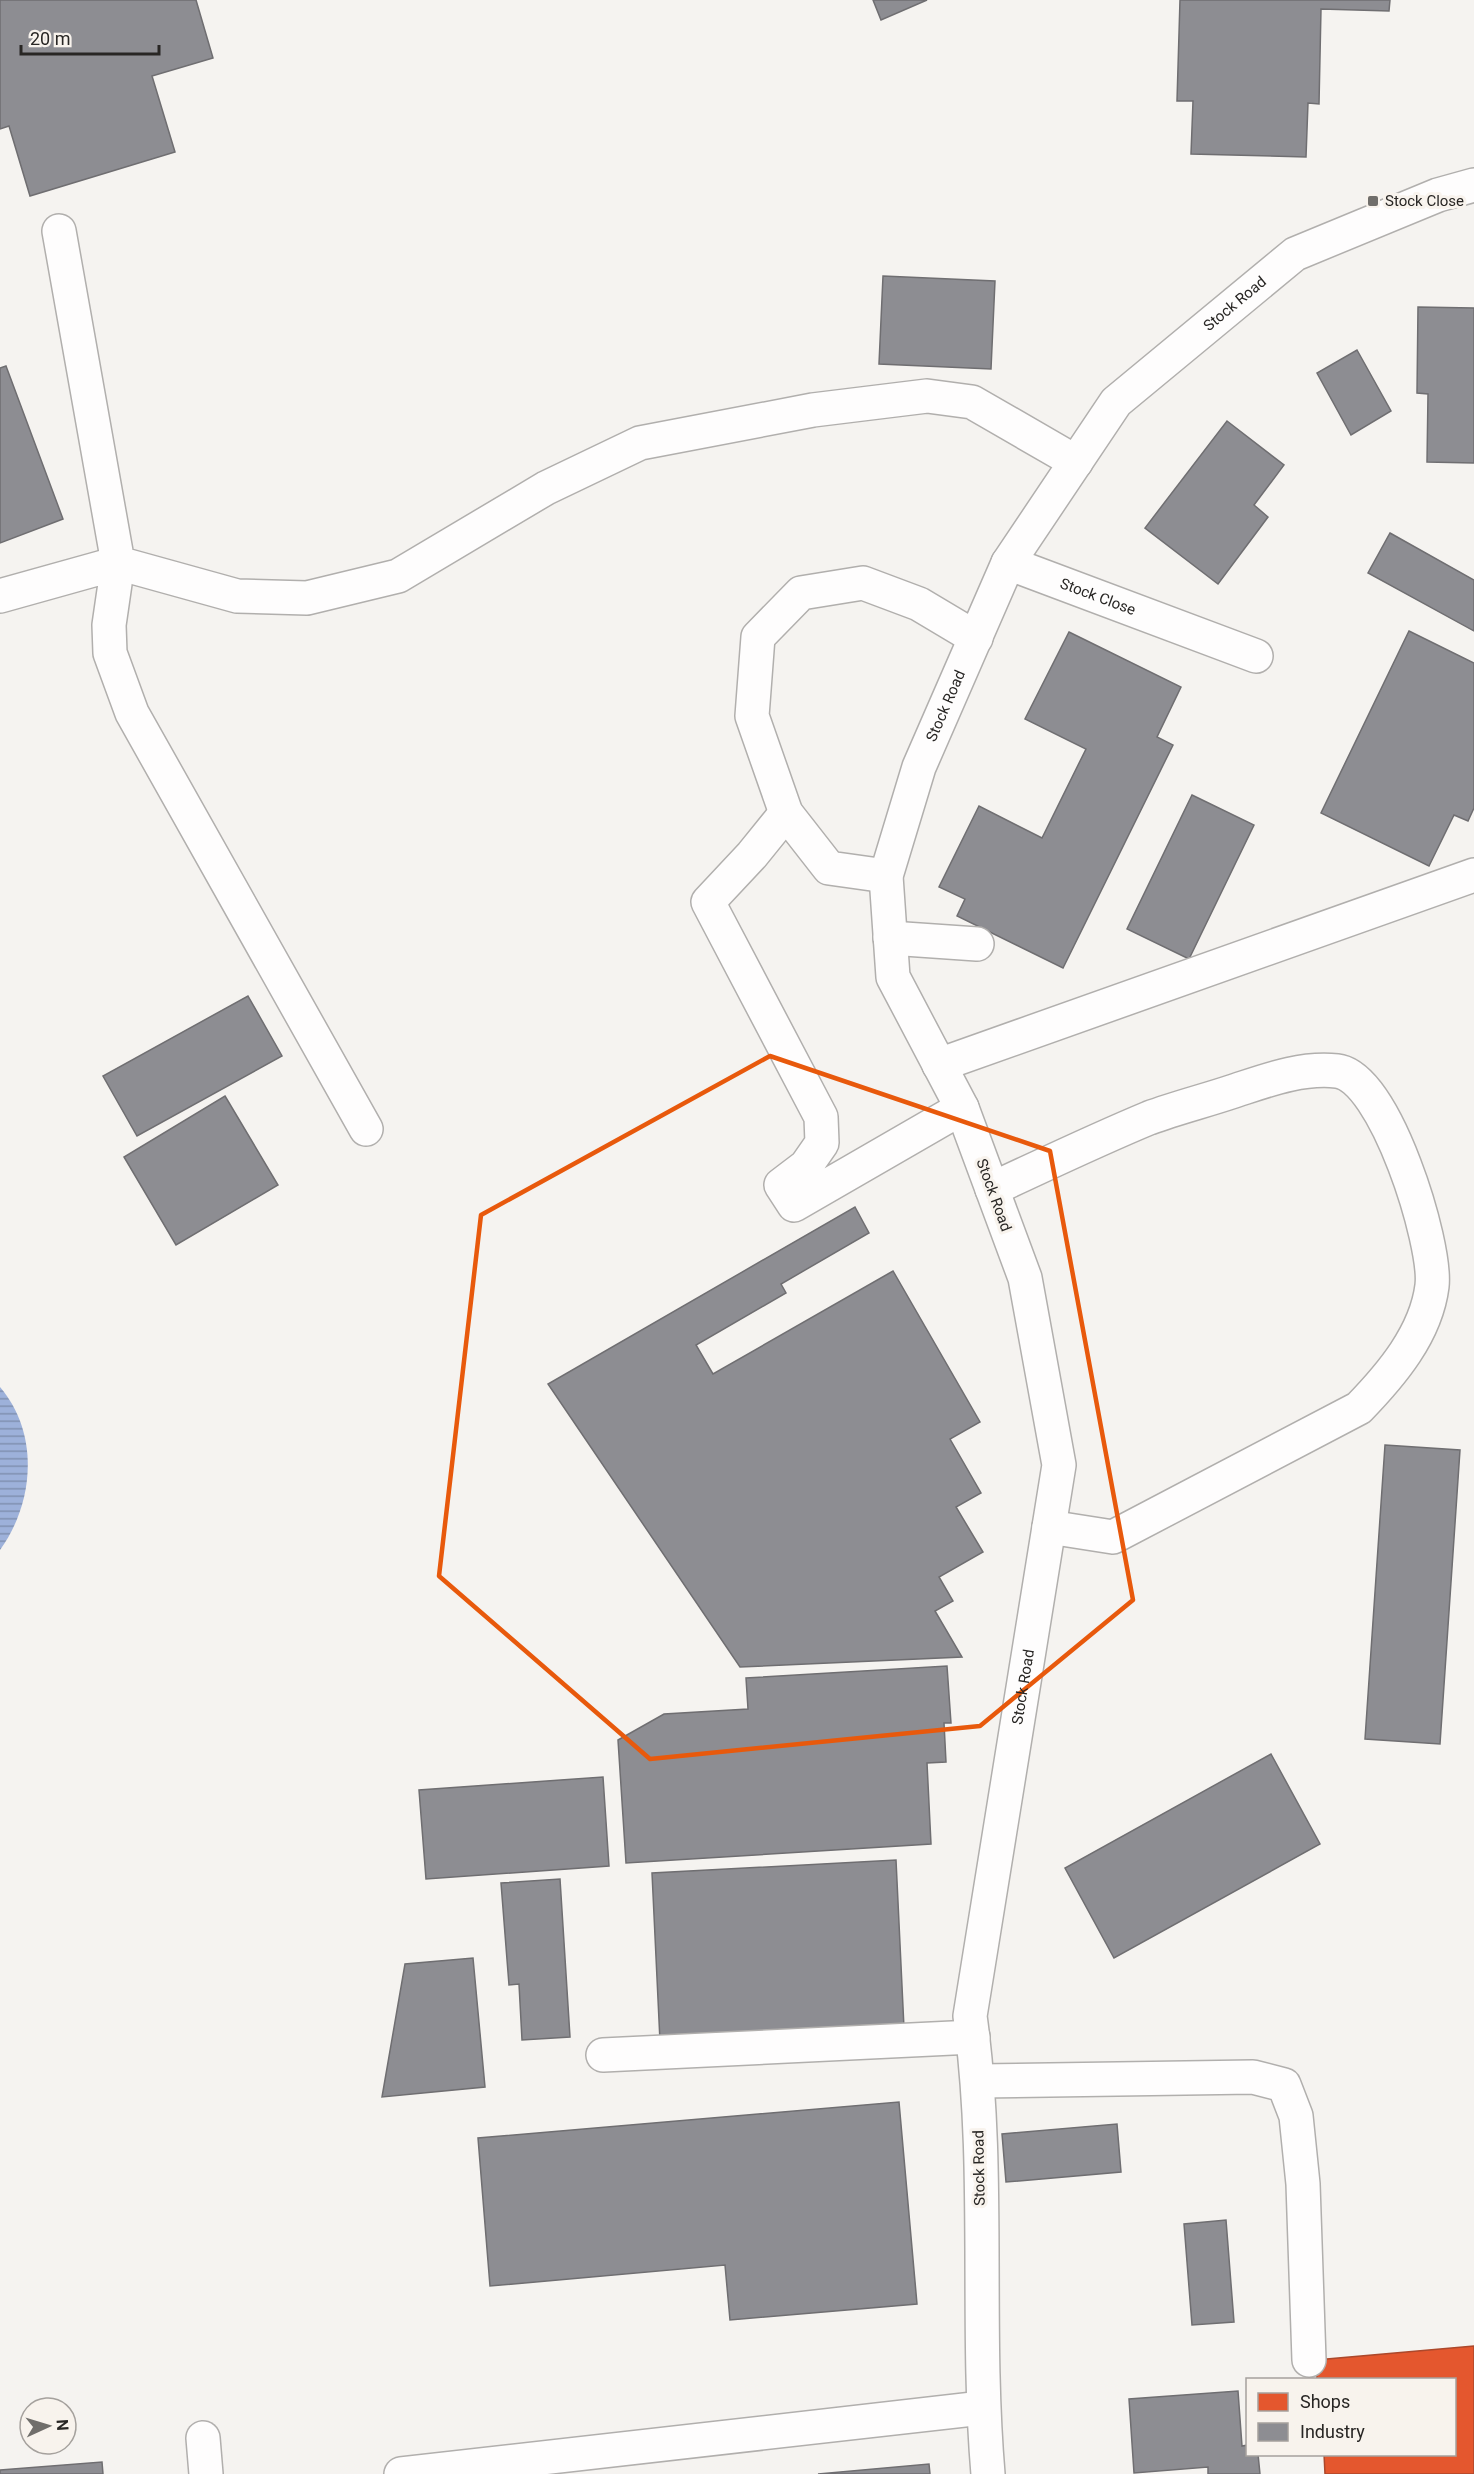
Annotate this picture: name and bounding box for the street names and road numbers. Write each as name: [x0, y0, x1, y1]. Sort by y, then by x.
street label: Stock Road: [1200, 273, 1270, 335]
street label: Stock Close: [1058, 574, 1138, 619]
street label: Stock Road: [922, 668, 969, 744]
street label: Stock Road: [973, 1156, 1015, 1234]
street label: Stock Road: [1008, 1648, 1038, 1726]
street label: Stock Road: [969, 2130, 989, 2206]

